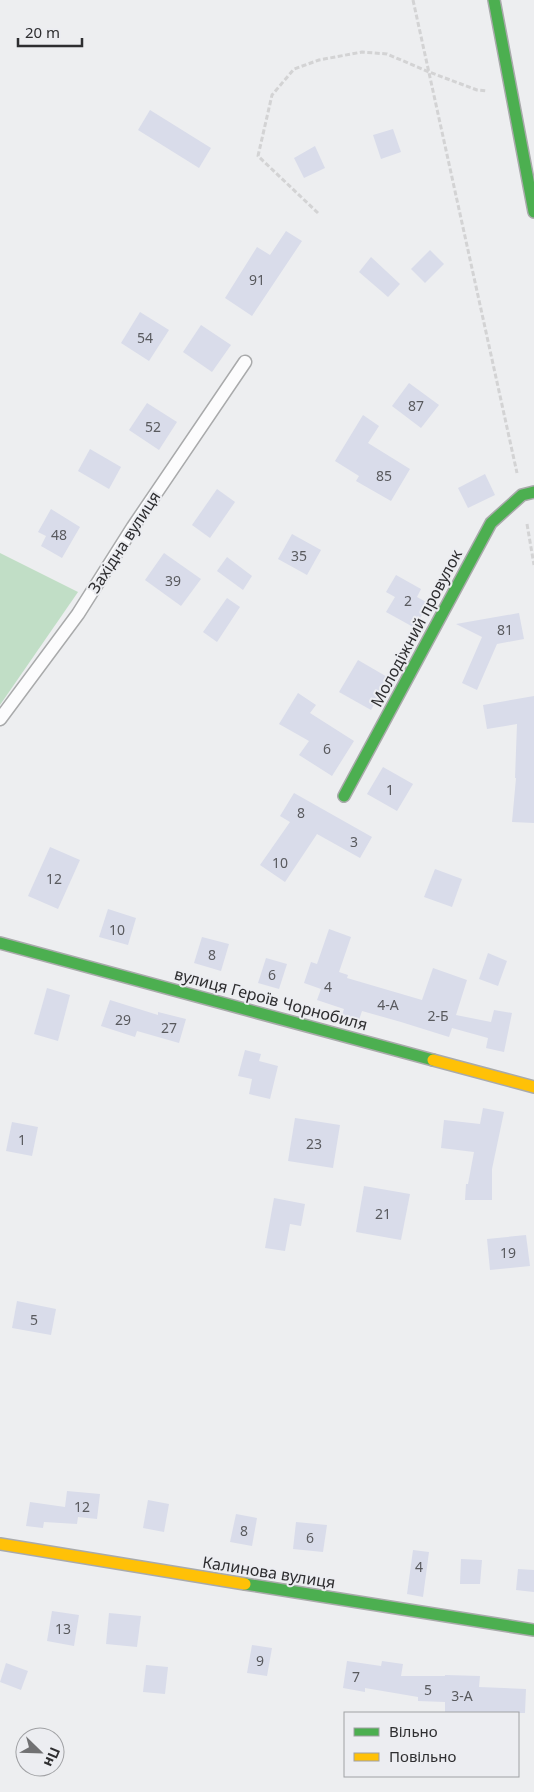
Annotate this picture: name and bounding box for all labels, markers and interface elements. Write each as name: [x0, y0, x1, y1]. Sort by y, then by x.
scale bar: [18, 15, 81, 47]
text: 20 m: [25, 22, 60, 42]
house number: 91: [249, 270, 265, 289]
house number: 54: [137, 328, 153, 347]
house number: 87: [408, 396, 424, 415]
house number: 52: [145, 417, 161, 436]
house number: 85: [376, 466, 392, 485]
street label: Західна вулиця: [83, 487, 165, 597]
house number: 48: [51, 525, 67, 544]
street label: Молодіжний провулок: [365, 545, 467, 710]
house number: 35: [291, 546, 307, 565]
house number: 39: [165, 571, 181, 590]
house number: 2: [404, 591, 412, 610]
house number: 81: [497, 620, 513, 639]
house number: 6: [323, 739, 331, 758]
house number: 1: [386, 780, 394, 799]
house number: 8: [297, 803, 305, 822]
house number: 3: [350, 832, 358, 851]
house number: 10: [272, 853, 288, 872]
house number: 12: [46, 869, 62, 888]
house number: 10: [109, 920, 125, 939]
house number: 8: [208, 945, 216, 964]
street label: вулиця Героїв Чорнобиля: [172, 963, 370, 1035]
house number: 6: [268, 965, 276, 984]
house number: 4: [324, 977, 332, 996]
house number: 4-А: [377, 995, 399, 1014]
house number: 2-Б: [427, 1006, 449, 1025]
house number: 29: [115, 1010, 131, 1029]
house number: 27: [161, 1018, 177, 1037]
house number: 1: [18, 1130, 26, 1149]
house number: 23: [306, 1134, 322, 1153]
house number: 21: [375, 1204, 391, 1223]
house number: 19: [500, 1243, 516, 1262]
house number: 5: [30, 1310, 38, 1329]
house number: 12: [74, 1497, 90, 1516]
house number: 8: [240, 1521, 248, 1540]
house number: 6: [306, 1528, 314, 1547]
street label: Калинова вулиця: [201, 1551, 337, 1593]
house number: 4: [415, 1557, 423, 1576]
house number: 13: [55, 1619, 71, 1638]
house number: 9: [256, 1651, 264, 1670]
house number: 7: [352, 1667, 360, 1686]
house number: 5: [424, 1680, 432, 1699]
house number: 3-А: [451, 1686, 473, 1705]
legend: [344, 1712, 519, 1777]
text: Вільно: [389, 1721, 438, 1741]
north arrow: [15, 1727, 65, 1777]
text: Пн: [40, 1744, 65, 1770]
text: Повільно: [389, 1746, 456, 1766]

